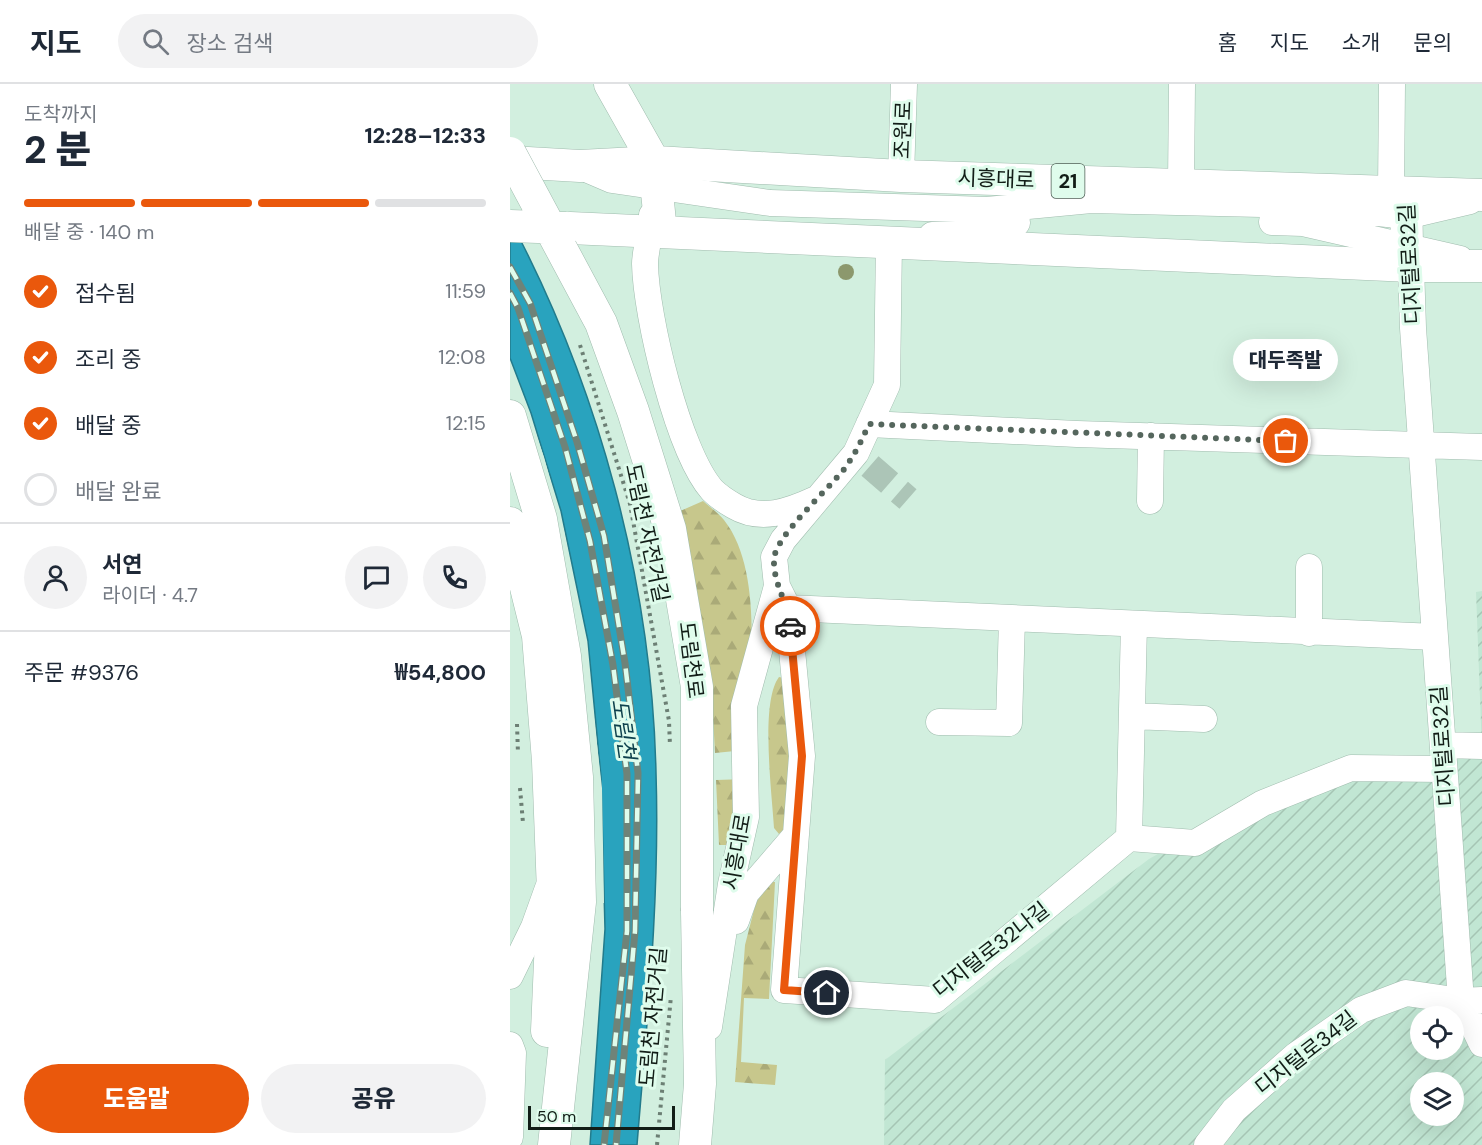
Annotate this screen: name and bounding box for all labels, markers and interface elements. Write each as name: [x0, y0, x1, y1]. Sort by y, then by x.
search box: [118, 14, 538, 68]
text: 지도: [30, 25, 82, 62]
icon: search: [139, 25, 172, 58]
text: 장소 검색: [187, 29, 273, 58]
text: 홈: [1218, 29, 1237, 57]
text: 지도: [1270, 29, 1309, 57]
text: 소개: [1342, 29, 1380, 57]
text: 문의: [1413, 29, 1452, 57]
text: 도착까지: [24, 101, 98, 127]
street label: 조원로: [888, 101, 918, 159]
text: 12:28–12:33: [364, 121, 486, 150]
text: 2 분: [24, 124, 91, 175]
street label: 시흥대로: [957, 164, 1035, 194]
road number: 21: [1052, 164, 1084, 198]
street label: 디지털로32길: [1393, 203, 1427, 325]
text: 배달 중 · 140 m: [24, 219, 154, 245]
icon: check: [24, 275, 57, 308]
text: 11:59: [445, 278, 486, 304]
text: 접수됨: [75, 279, 136, 308]
callout: 대두족발: [1234, 339, 1338, 381]
icon: check: [24, 341, 57, 374]
text: 12:08: [438, 344, 486, 370]
text: 조리 중: [75, 345, 142, 374]
text: 대두족발: [1249, 347, 1322, 373]
icon: check: [24, 407, 57, 440]
text: 12:15: [446, 410, 486, 436]
text: 배달 중: [75, 411, 142, 440]
pin: [1260, 415, 1311, 466]
icon: bag: [1269, 424, 1302, 457]
street label: 도림천 자전거길: [619, 461, 675, 605]
text: 배달 완료: [75, 477, 162, 506]
button: person: [24, 546, 87, 609]
button: chat: [345, 546, 408, 609]
button: phone: [423, 546, 486, 609]
text: 서연: [102, 550, 142, 579]
text: 라이더 · 4.7: [102, 582, 198, 608]
courier: [760, 596, 820, 656]
icon: car: [774, 610, 807, 643]
street label: 도림천로: [672, 620, 710, 700]
text: 주문 #9376: [24, 658, 139, 687]
text: ₩54,800: [395, 658, 486, 687]
street label: 디지털로32길: [1425, 685, 1461, 807]
water label: 도림천: [605, 697, 642, 764]
street label: 시흥대로: [717, 812, 757, 892]
street label: 디지털로32나길: [927, 896, 1055, 1004]
street label: 도림천 자전거길: [633, 946, 673, 1088]
pin: [801, 967, 852, 1018]
icon: home: [810, 976, 843, 1009]
street label: 디지털로34길: [1249, 1004, 1363, 1102]
map controls: [1410, 1006, 1464, 1126]
button: locate: [1410, 1006, 1464, 1060]
button: 도움말: [24, 1064, 249, 1133]
button: 공유: [261, 1064, 486, 1133]
button: layers: [1410, 1072, 1464, 1126]
scale bar: [528, 1103, 675, 1130]
text: 50 m: [537, 1106, 576, 1127]

